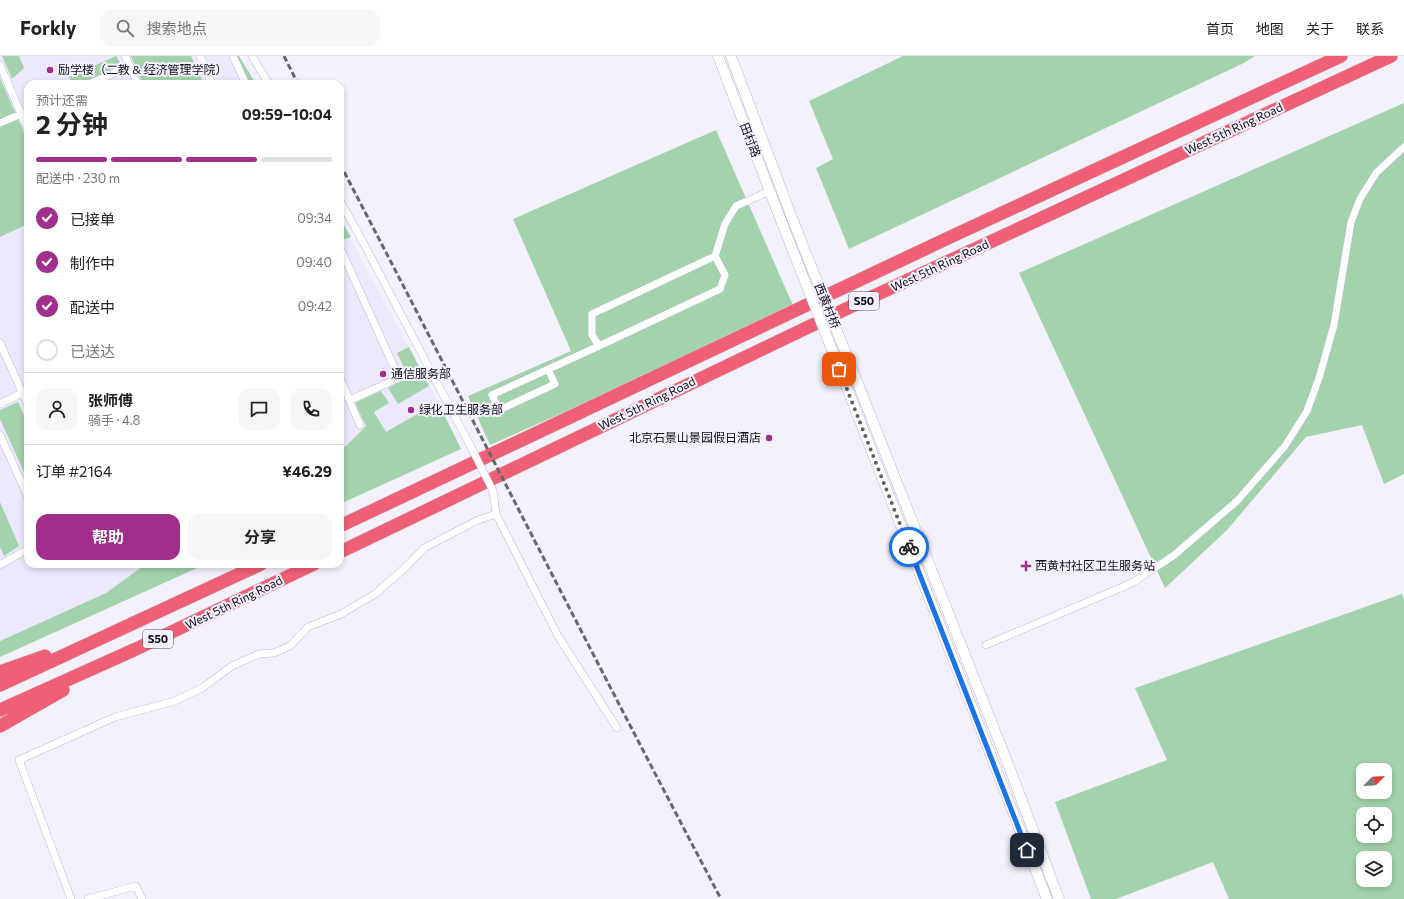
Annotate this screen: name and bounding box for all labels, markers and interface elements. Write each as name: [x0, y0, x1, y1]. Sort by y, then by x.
search box: [100, 10, 380, 46]
text: Forkly: [20, 16, 76, 39]
icon: search: [114, 17, 136, 39]
text: 搜索地点: [146, 19, 206, 37]
text: 首页: [1206, 20, 1234, 37]
text: 地图: [1256, 20, 1284, 37]
text: 关于: [1306, 20, 1334, 37]
text: 联系: [1356, 20, 1384, 37]
place label: 励学楼（二教 & 经济管理学院）: [58, 62, 227, 76]
marker: 励学楼（二教 & 经济管理学院）: [45, 65, 55, 75]
text: 预计还需: [36, 92, 88, 108]
street label: West 5th Ring Road: [1182, 99, 1285, 157]
text: 09:59–10:04: [242, 105, 332, 123]
text: 2 分钟: [36, 108, 108, 139]
street label: 田村路: [738, 120, 764, 159]
text: 配送中 · 230 m: [36, 170, 120, 186]
icon: check: [36, 207, 58, 229]
text: 已接单: [70, 210, 115, 228]
text: 09:34: [297, 210, 332, 226]
street label: West 5th Ring Road: [888, 236, 991, 294]
icon: check: [36, 251, 58, 273]
text: 制作中: [70, 254, 115, 272]
text: 09:40: [296, 254, 332, 270]
street label: 西黄村桥: [812, 281, 843, 331]
road number: S50: [849, 292, 879, 310]
icon: check: [36, 295, 58, 317]
text: 配送中: [70, 298, 115, 316]
text: 09:42: [298, 298, 332, 314]
text: 已送达: [70, 342, 115, 360]
pin: [822, 352, 856, 386]
icon: bag: [828, 358, 850, 380]
place label: 通信服务部: [391, 366, 451, 380]
marker: 通信服务部: [378, 369, 388, 379]
street label: West 5th Ring Road: [596, 374, 697, 433]
button: person: [36, 388, 78, 430]
button: chat: [238, 388, 280, 430]
button: phone: [290, 388, 332, 430]
text: 张师傅: [88, 391, 133, 409]
place label: 绿化卫生服务部: [419, 402, 503, 416]
marker: 绿化卫生服务部: [406, 405, 416, 415]
text: 骑手 · 4.8: [88, 412, 141, 428]
place label: 北京石景山景园假日酒店: [629, 430, 761, 444]
marker: 北京石景山景园假日酒店: [764, 433, 774, 443]
text: 订单 #2164: [36, 462, 112, 480]
text: ¥46.29: [282, 462, 332, 480]
button: 帮助: [36, 514, 180, 560]
button: 分享: [188, 514, 332, 560]
courier: [889, 527, 929, 567]
icon: bike: [898, 536, 920, 558]
place label: 西黄村社区卫生服务站: [1035, 558, 1155, 572]
marker: 西黄村社区卫生服务站: [1020, 560, 1032, 572]
street label: West 5th Ring Road: [183, 573, 284, 632]
road number: S50: [143, 630, 173, 648]
north arrow: [1356, 763, 1392, 799]
map controls: [1356, 763, 1392, 887]
button: locate: [1356, 807, 1392, 843]
pin: [1010, 833, 1044, 867]
icon: home: [1016, 839, 1038, 861]
button: layers: [1356, 851, 1392, 887]

